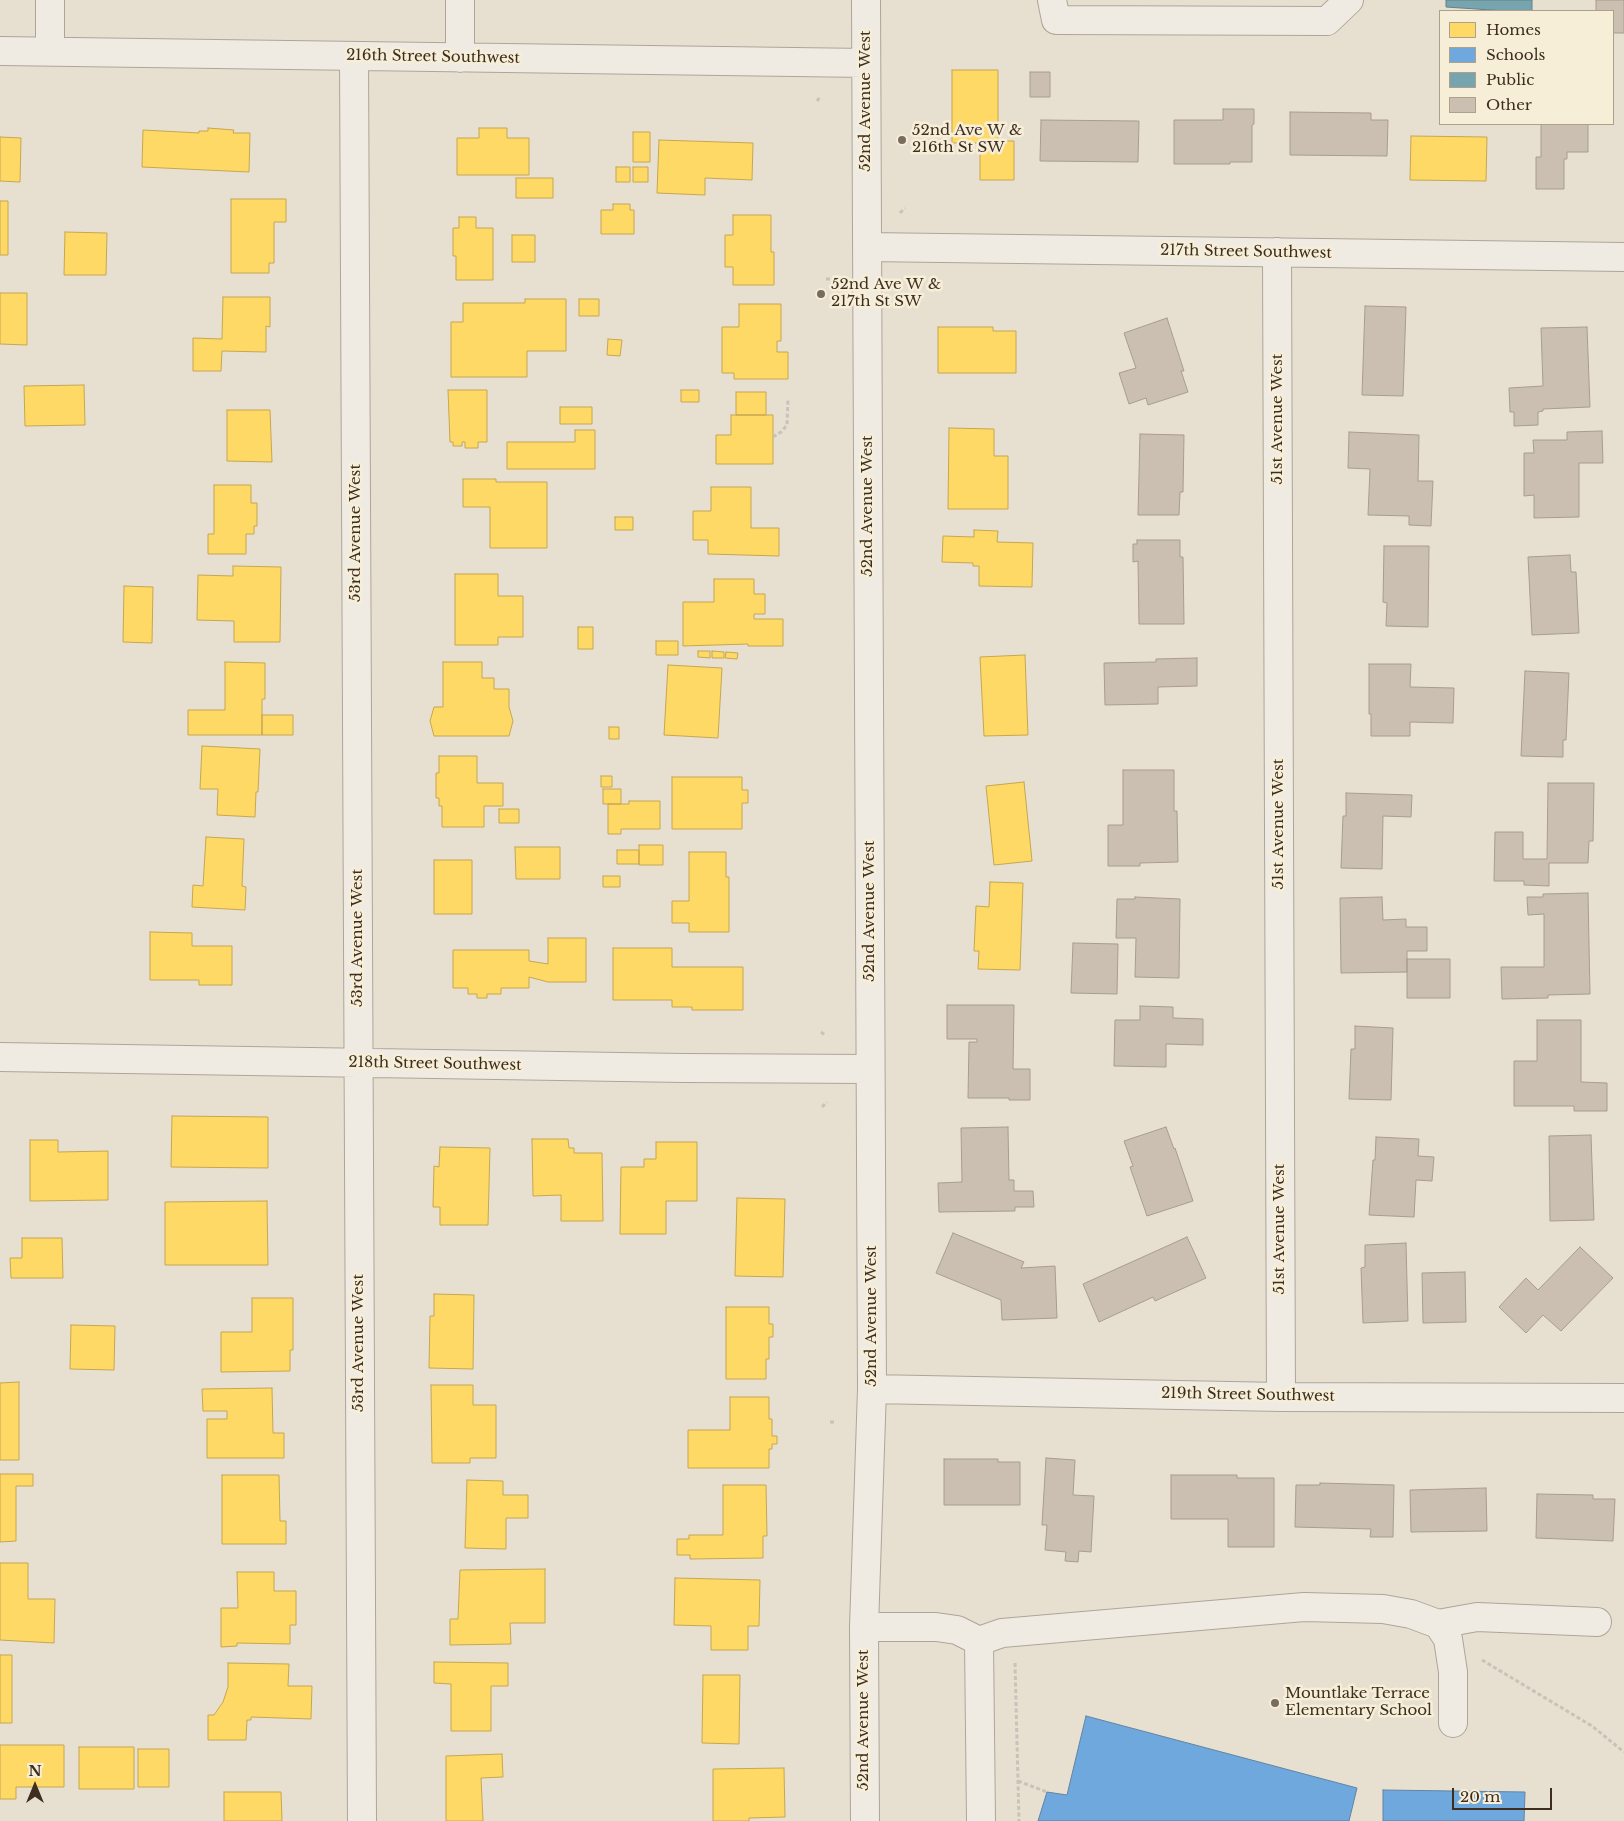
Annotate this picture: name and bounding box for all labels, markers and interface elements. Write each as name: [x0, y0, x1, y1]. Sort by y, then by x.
legend: [1439, 10, 1614, 125]
text: Homes: [1486, 20, 1541, 39]
street label: 52nd Avenue West: [857, 30, 875, 172]
text: Schools: [1486, 45, 1545, 64]
street label: 216th Street Southwest: [346, 46, 520, 68]
text: Public: [1486, 70, 1534, 89]
text: Other: [1486, 95, 1532, 114]
place label: 52nd Ave W & 216th St SW: [912, 122, 1022, 157]
marker: 52nd Ave W & 216th St SW: [896, 134, 908, 146]
street label: 217th Street Southwest: [1160, 242, 1332, 262]
place label: 52nd Ave W & 217th St SW: [831, 276, 941, 311]
marker: 52nd Ave W & 217th St SW: [815, 288, 827, 300]
street label: 51st Avenue West: [1269, 354, 1287, 484]
street label: 52nd Avenue West: [859, 435, 877, 577]
street label: 53rd Avenue West: [347, 464, 365, 602]
street label: 51st Avenue West: [1270, 759, 1288, 889]
street label: 52nd Avenue West: [861, 840, 879, 982]
street label: 53rd Avenue West: [349, 869, 367, 1007]
street label: 218th Street Southwest: [348, 1053, 522, 1075]
street label: 51st Avenue West: [1271, 1164, 1289, 1294]
street label: 52nd Avenue West: [863, 1245, 881, 1387]
street label: 53rd Avenue West: [350, 1274, 368, 1412]
street label: 219th Street Southwest: [1161, 1384, 1335, 1406]
street label: 52nd Avenue West: [855, 1649, 873, 1791]
place label: Mountlake Terrace Elementary School: [1285, 1685, 1432, 1720]
marker: Mountlake Terrace Elementary School: [1269, 1697, 1281, 1709]
north arrow: [10, 1761, 60, 1811]
text: N: [28, 1762, 42, 1780]
scale bar: [1454, 1778, 1554, 1810]
text: 20 m: [1460, 1787, 1500, 1806]

